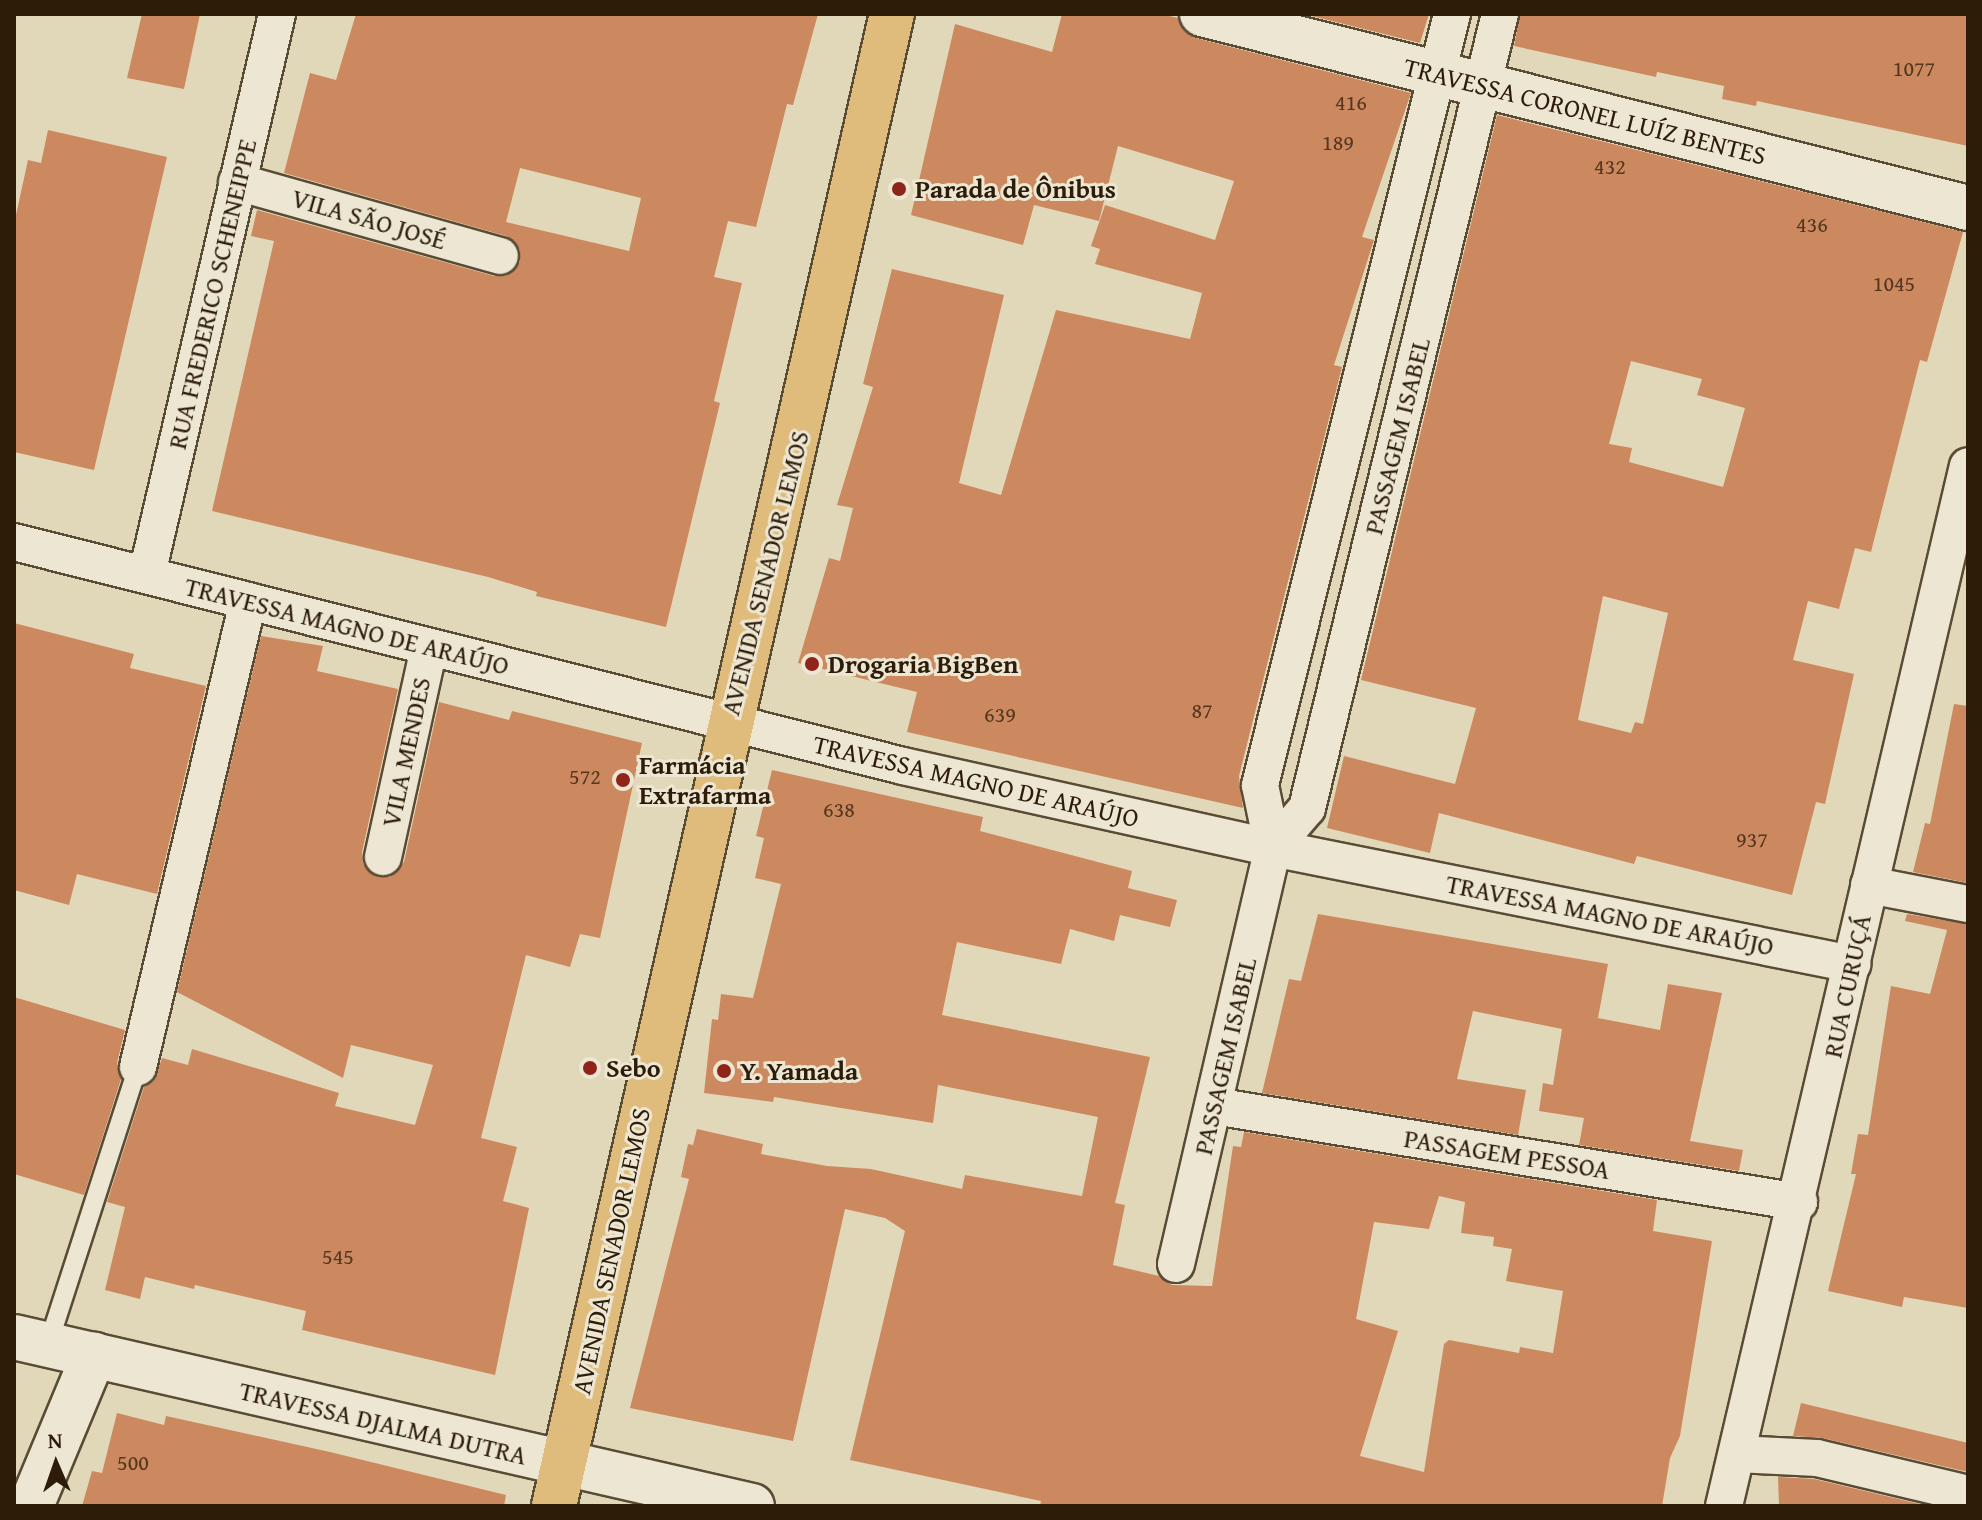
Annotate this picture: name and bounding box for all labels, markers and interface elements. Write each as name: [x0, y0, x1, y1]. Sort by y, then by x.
street label: TRAVESSA CORONEL LUÍZ BENTES: [1401, 51, 1769, 171]
house number: 1077: [1893, 56, 1935, 82]
house number: 416: [1335, 90, 1367, 116]
house number: 189: [1322, 130, 1354, 156]
street label: RUA FREDERICO SCHENEIPPE: [161, 136, 263, 452]
house number: 432: [1594, 154, 1626, 180]
place label: Parada de Ônibus: [915, 173, 1116, 205]
marker: Parada de Ônibus: [890, 180, 908, 198]
street label: VILA SÃO JOSÉ: [288, 182, 450, 256]
house number: 436: [1796, 212, 1828, 238]
house number: 1045: [1873, 271, 1915, 297]
street label: PASSAGEM ISABEL: [1357, 334, 1437, 538]
street label: AVENIDA SENADOR LEMOS: [715, 428, 815, 718]
street label: TRAVESSA MAGNO DE ARAÚJO: [182, 571, 512, 681]
place label: Drogaria BigBen: [828, 648, 1018, 680]
marker: Drogaria BigBen: [803, 655, 821, 673]
street label: VILA MENDES: [375, 674, 437, 830]
house number: 87: [1191, 698, 1213, 724]
house number: 639: [984, 702, 1016, 728]
street label: TRAVESSA MAGNO DE ARAÚJO: [810, 728, 1142, 834]
place label: Farmácia Extrafarma: [639, 749, 771, 810]
house number: 572: [569, 764, 601, 790]
marker: Farmácia Extrafarma: [614, 771, 632, 789]
house number: 638: [823, 797, 855, 823]
house number: 937: [1736, 827, 1768, 853]
street label: TRAVESSA MAGNO DE ARAÚJO: [1444, 868, 1776, 962]
street label: RUA CURUÇÁ: [1817, 912, 1877, 1060]
street label: PASSAGEM ISABEL: [1187, 954, 1263, 1158]
place label: Sebo: [606, 1052, 660, 1084]
place label: Y. Yamada: [740, 1055, 858, 1087]
marker: Sebo: [581, 1059, 599, 1077]
marker: Y. Yamada: [715, 1062, 733, 1080]
street label: AVENIDA SENADOR LEMOS: [565, 1105, 657, 1397]
street label: PASSAGEM PESSOA: [1402, 1122, 1612, 1186]
house number: 545: [322, 1244, 354, 1270]
street label: TRAVESSA DJALMA DUTRA: [236, 1375, 530, 1471]
north arrow: [16, 1424, 96, 1504]
text: N: [47, 1424, 63, 1456]
house number: 500: [117, 1450, 149, 1476]

